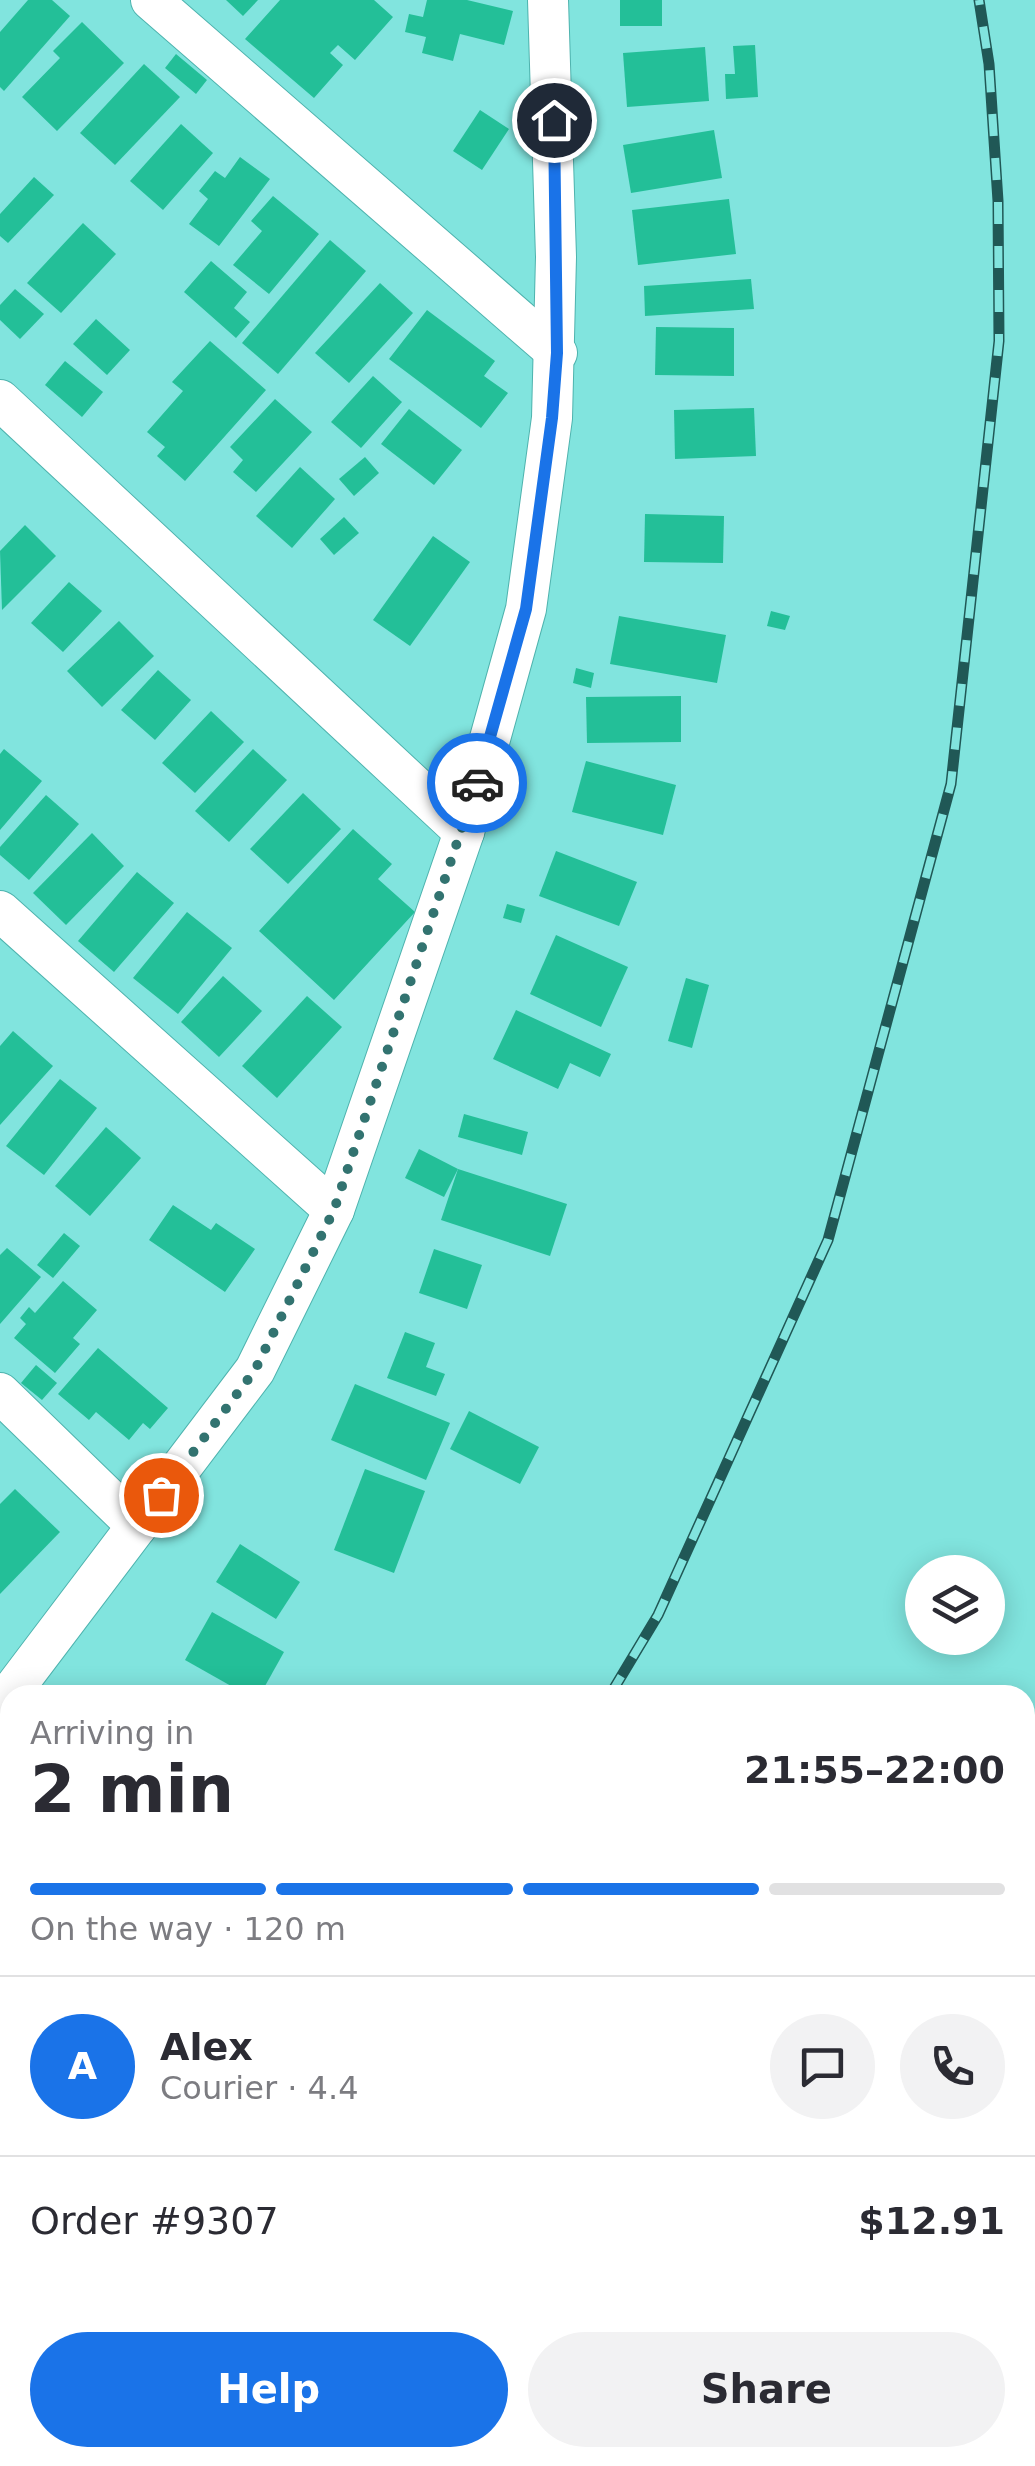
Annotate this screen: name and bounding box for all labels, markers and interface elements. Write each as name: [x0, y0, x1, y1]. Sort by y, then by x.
pin: [512, 78, 597, 163]
icon: home: [527, 93, 582, 148]
courier: [427, 733, 527, 833]
icon: car: [450, 756, 505, 811]
pin: [119, 1453, 204, 1538]
icon: bag: [134, 1468, 189, 1523]
map controls: [905, 1555, 1005, 1655]
button: layers: [905, 1555, 1005, 1655]
text: Arriving in: [30, 1714, 194, 1752]
text: 21:55–22:00: [744, 1748, 1005, 1792]
text: 2 min: [30, 1752, 234, 1827]
text: On the way · 120 m: [30, 1910, 346, 1948]
button: chat: [770, 2014, 875, 2119]
button: phone: [900, 2014, 1005, 2119]
text: Alex: [160, 2025, 253, 2069]
text: A: [68, 2044, 97, 2088]
text: Courier · 4.4: [160, 2069, 359, 2107]
text: Order #9307: [30, 2199, 279, 2243]
text: $12.91: [858, 2199, 1005, 2243]
button: Help: [30, 2332, 508, 2447]
button: Share: [528, 2332, 1005, 2447]

